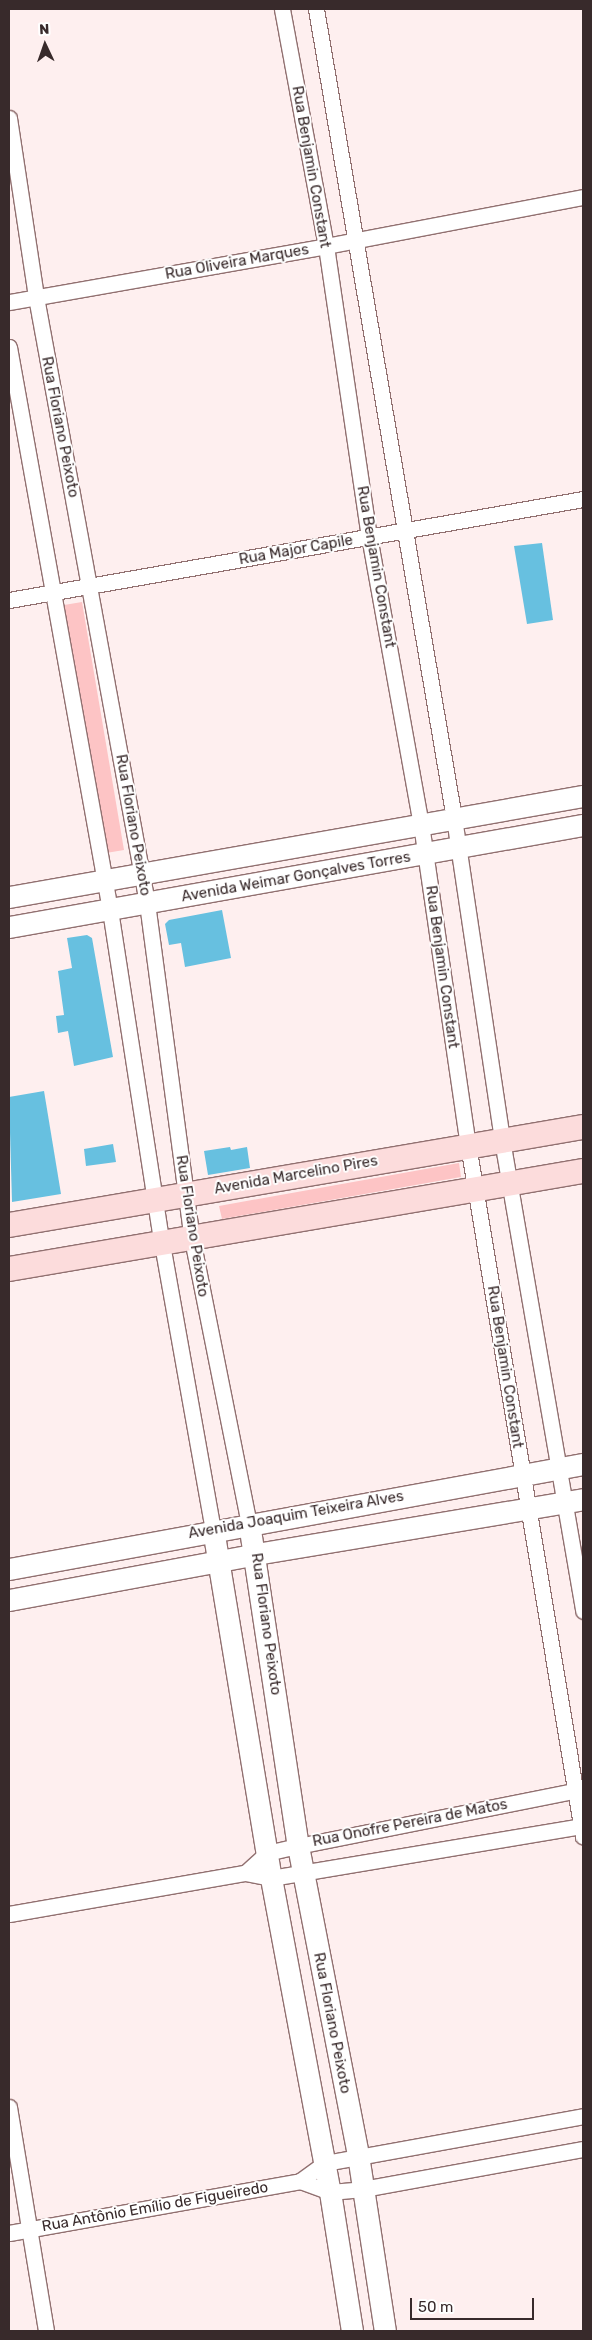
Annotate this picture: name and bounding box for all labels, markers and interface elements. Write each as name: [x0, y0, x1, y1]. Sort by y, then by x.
north arrow: [20, 20, 70, 70]
text: N: [39, 21, 50, 38]
street label: Rua Benjamin Constant: [288, 84, 334, 250]
street label: Rua Oliveira Marques: [164, 240, 310, 284]
street label: Rua Floriano Peixoto: [37, 355, 83, 499]
street label: Rua Benjamin Constant: [353, 484, 399, 650]
street label: Rua Major Capile: [237, 531, 355, 569]
street label: Rua Floriano Peixoto: [112, 753, 154, 897]
street label: Avenida Weimar Gonçalves Torres: [180, 848, 412, 906]
street label: Rua Benjamin Constant: [422, 884, 462, 1050]
street label: Avenida Marcelino Pires: [213, 1152, 379, 1198]
street label: Rua Floriano Peixoto: [172, 1154, 212, 1298]
street label: Rua Benjamin Constant: [483, 1284, 527, 1450]
street label: Avenida Joaquim Teixeira Alves: [187, 1487, 405, 1543]
street label: Rua Floriano Peixoto: [247, 1552, 285, 1696]
street label: Rua Onofre Pereira de Matos: [311, 1795, 509, 1851]
street label: Rua Floriano Peixoto: [309, 1951, 355, 2095]
street label: Rua Antônio Emílio de Figueiredo: [40, 2178, 270, 2236]
scale bar: [412, 2288, 536, 2320]
text: 50 m: [418, 2298, 453, 2316]

